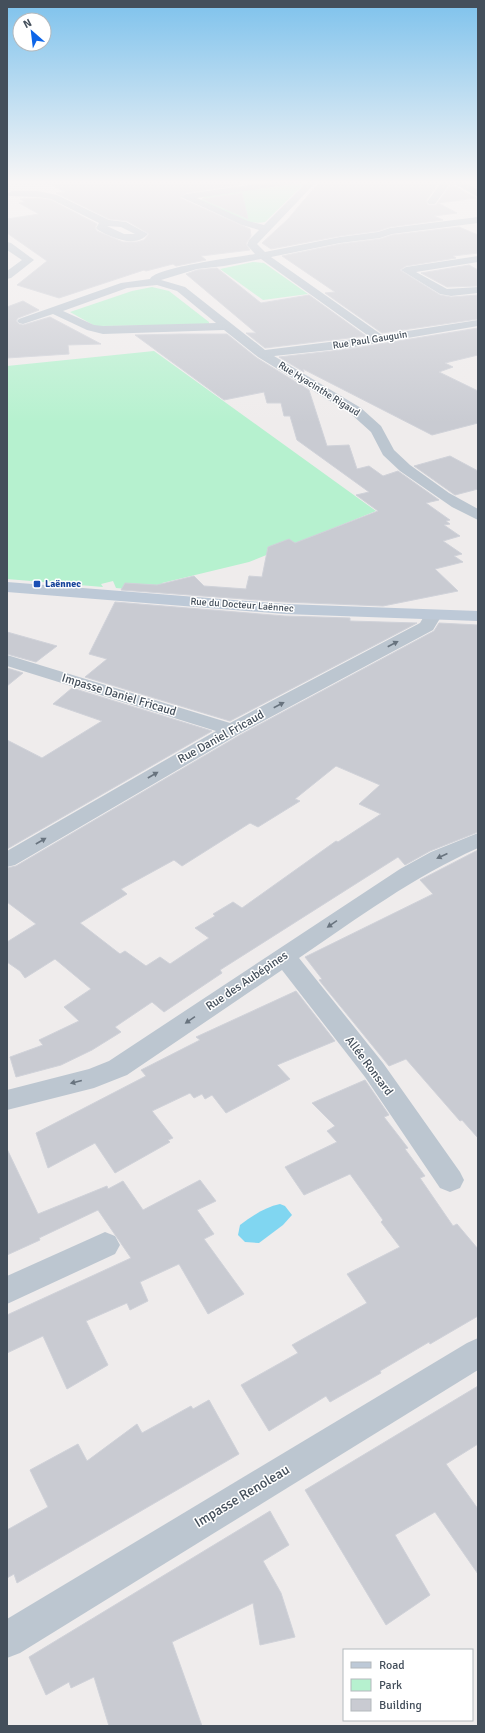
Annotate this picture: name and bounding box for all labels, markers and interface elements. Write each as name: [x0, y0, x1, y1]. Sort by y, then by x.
north arrow: [12, 12, 52, 52]
text: N: [21, 16, 34, 31]
street label: Rue Paul Gauguin: [332, 328, 408, 352]
street label: Rue Hyacinthe Rigaud: [276, 359, 362, 419]
place label: Laënnec: [45, 578, 81, 590]
marker: Laënnec: [32, 579, 42, 589]
street label: Rue du Docteur Laënnec: [190, 595, 294, 615]
one-way arrow: [388, 641, 399, 647]
street label: Impasse Daniel Fricaud: [60, 670, 178, 720]
one-way arrow: [273, 702, 284, 708]
street label: Rue Daniel Fricaud: [175, 707, 267, 767]
one-way arrow: [147, 772, 159, 779]
one-way arrow: [35, 837, 47, 844]
one-way arrow: [437, 853, 448, 859]
one-way arrow: [327, 920, 337, 928]
street label: Rue des Aubépines: [203, 948, 291, 1014]
one-way arrow: [184, 1016, 195, 1024]
street label: Allée Ronsard: [342, 1033, 396, 1099]
one-way arrow: [70, 1079, 82, 1085]
street label: Impasse Renoleau: [191, 1461, 293, 1531]
legend: [343, 1649, 473, 1721]
text: Road: [379, 1658, 405, 1673]
text: Park: [379, 1678, 402, 1693]
text: Building: [379, 1698, 422, 1713]

